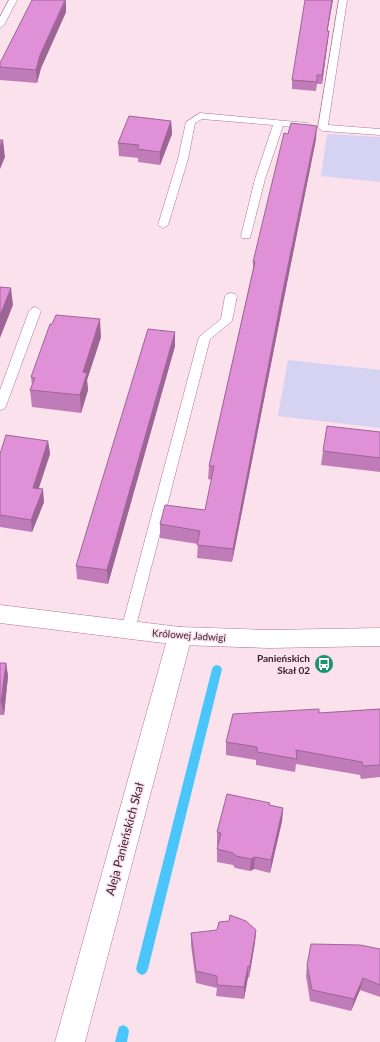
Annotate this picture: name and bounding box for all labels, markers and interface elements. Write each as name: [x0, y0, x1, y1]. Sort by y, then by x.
street label: Królowej Jadwigi: [152, 626, 226, 644]
place label: Panieńskich Skał 02: [257, 652, 310, 676]
bus stop icon: Panieńskich Skał 02: [313, 653, 335, 675]
street label: Aleja Panieńskich Skał: [102, 780, 147, 897]

